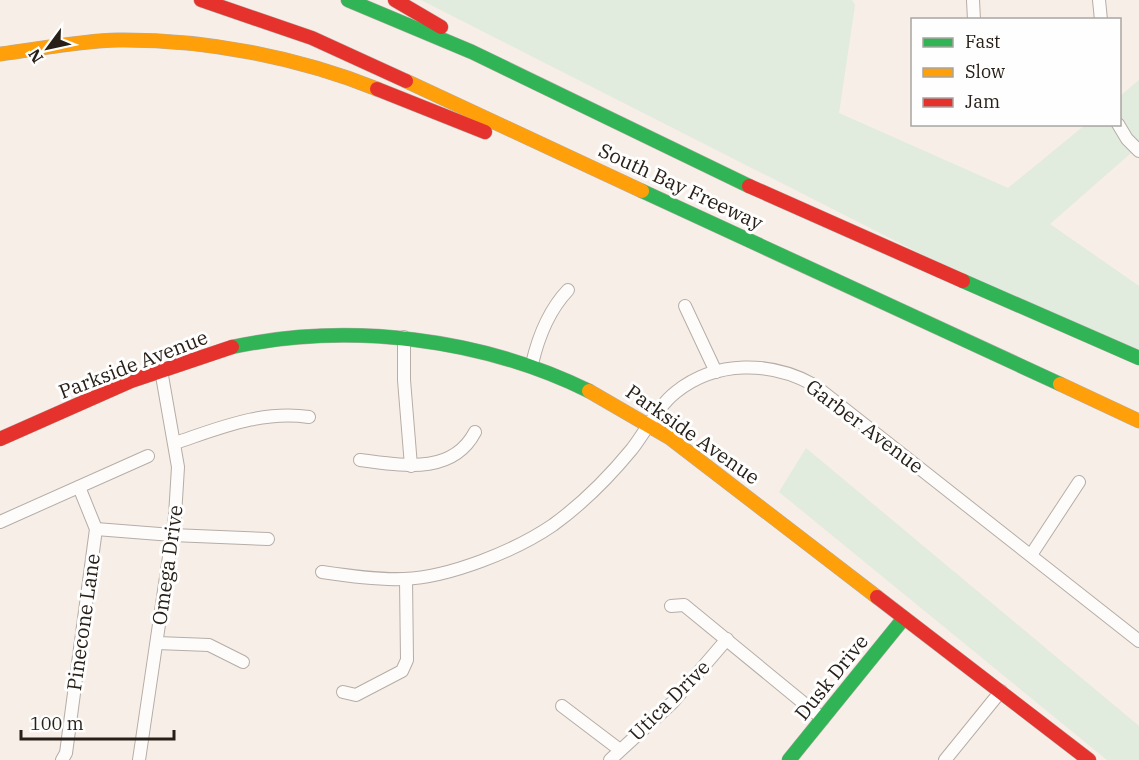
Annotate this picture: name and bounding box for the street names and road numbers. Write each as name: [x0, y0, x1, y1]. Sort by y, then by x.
street label: South Bay Freeway: [595, 136, 768, 236]
street label: Parkside Avenue: [55, 323, 211, 405]
street label: Garber Avenue: [801, 373, 929, 479]
street label: Parkside Avenue: [621, 378, 765, 490]
street label: Omega Drive: [145, 503, 189, 627]
street label: Pinecone Lane: [60, 552, 106, 692]
street label: Dusk Drive: [788, 628, 874, 726]
street label: Utica Drive: [623, 654, 715, 746]

